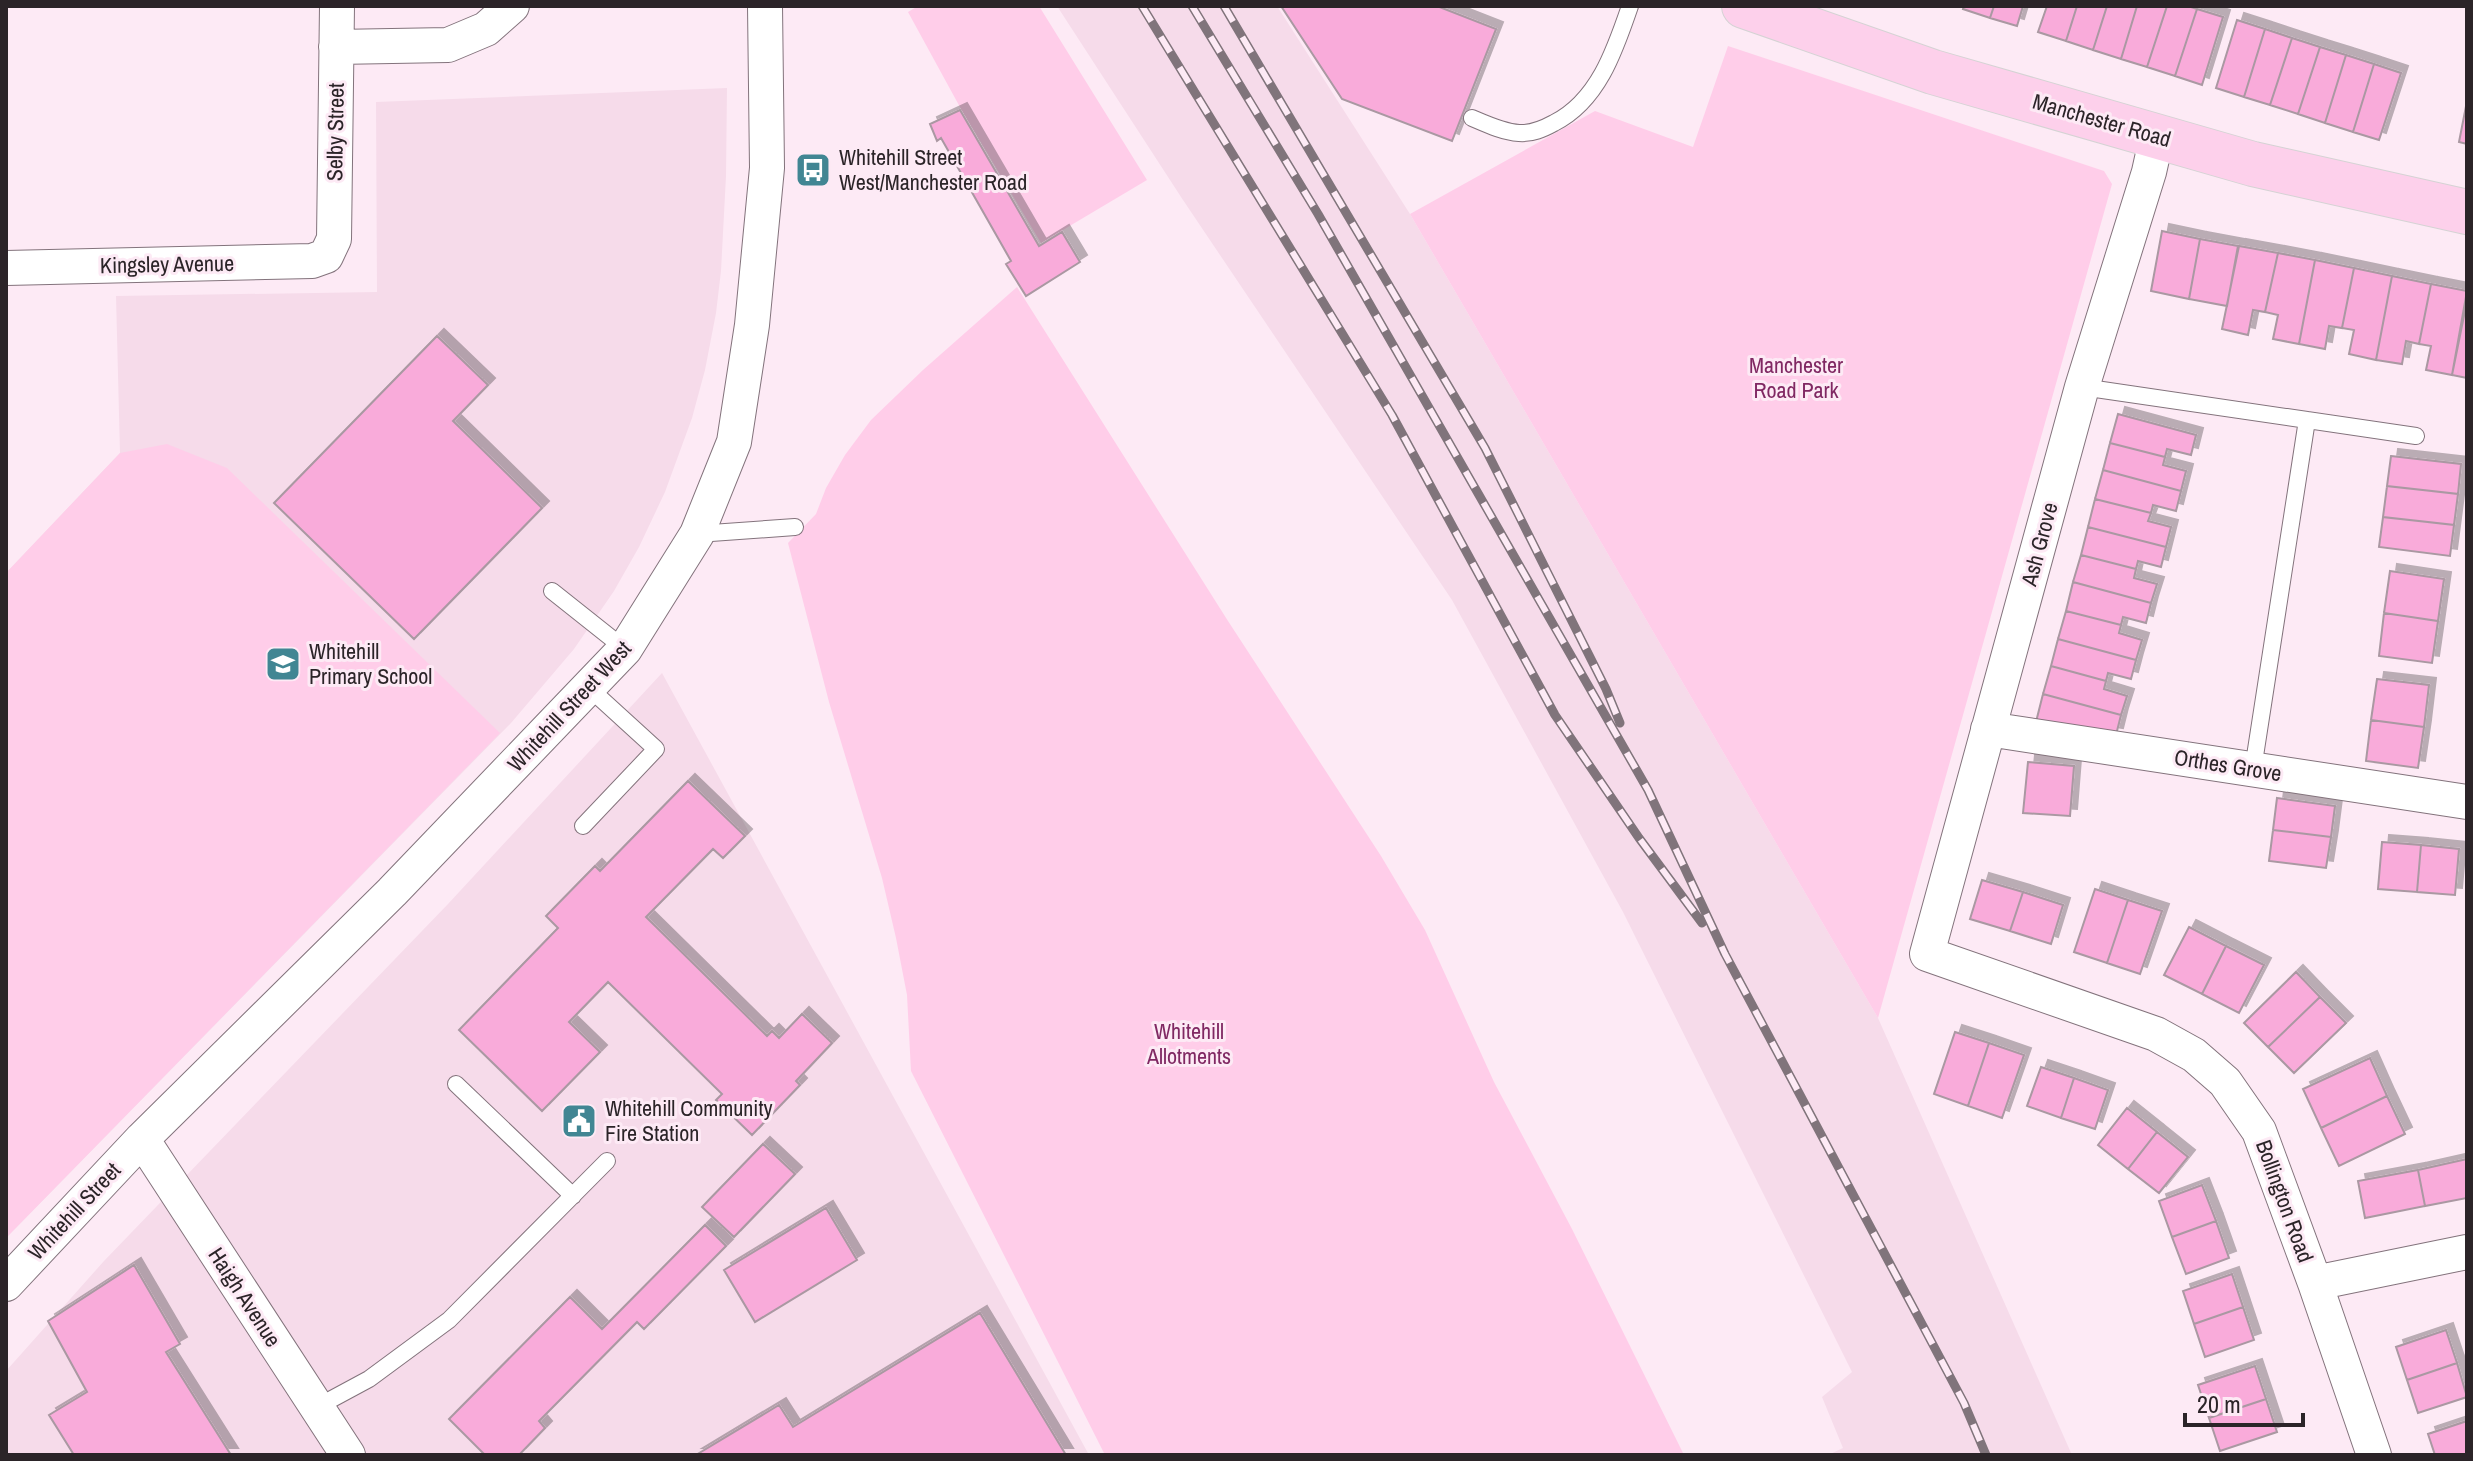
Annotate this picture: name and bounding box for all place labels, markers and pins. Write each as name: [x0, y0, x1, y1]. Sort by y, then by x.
place label: Whitehill Street West/Manchester Road: [839, 142, 1027, 197]
bus stop icon: Whitehill Street West/Manchester Road: [794, 151, 832, 189]
place label: Whitehill Primary School: [309, 636, 432, 691]
school or university icon: Whitehill Primary School: [264, 645, 302, 683]
place label: Whitehill Community Fire Station: [605, 1093, 772, 1148]
public building icon: Whitehill Community Fire Station: [560, 1102, 598, 1140]

